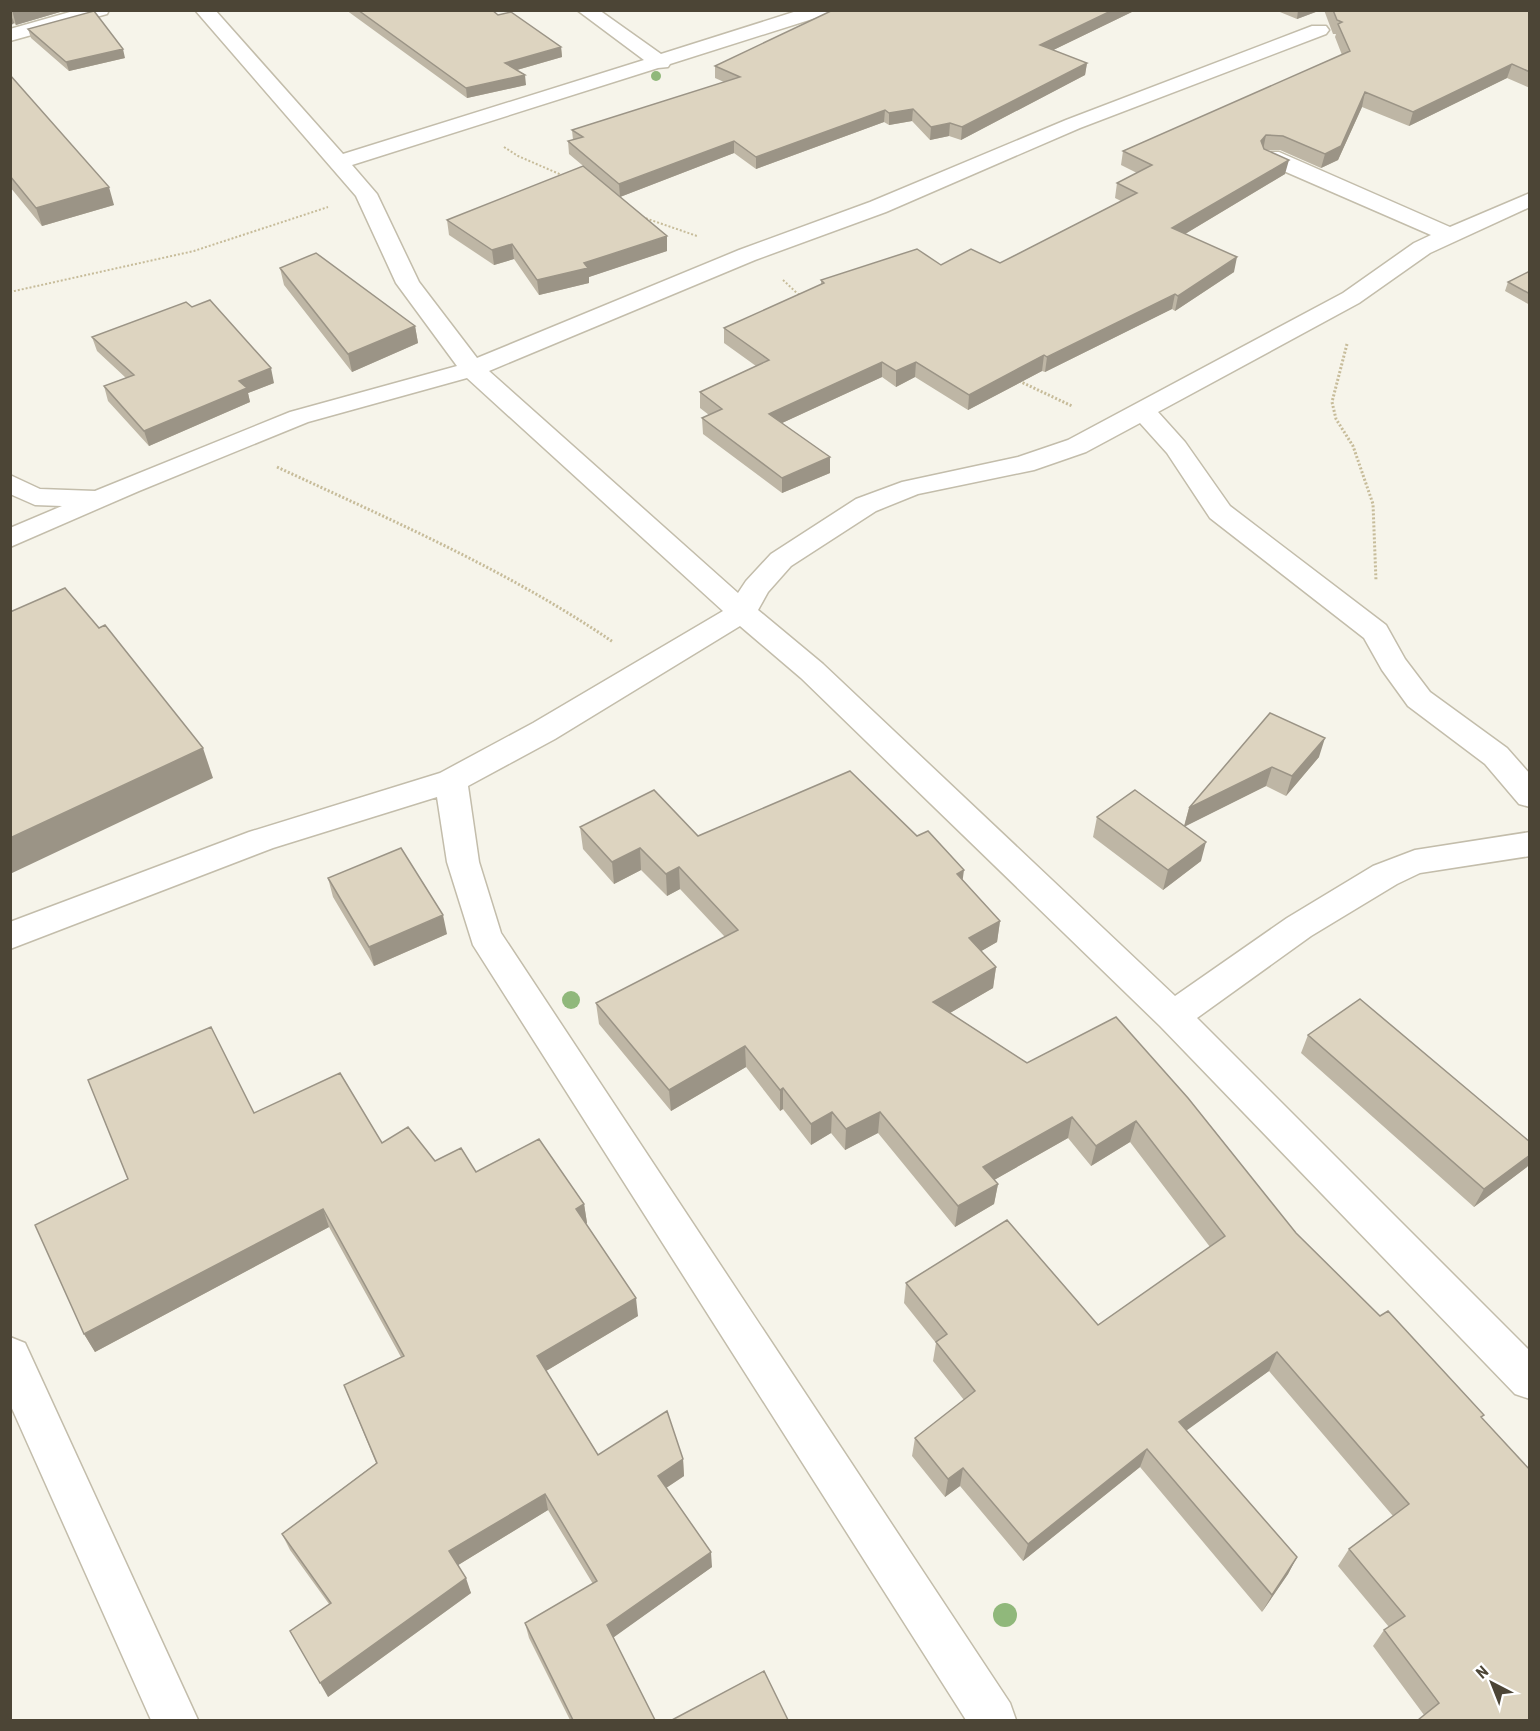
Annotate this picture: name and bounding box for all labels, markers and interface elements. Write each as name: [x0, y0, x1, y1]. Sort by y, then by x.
north arrow: [1462, 1653, 1522, 1713]
text: N: [1472, 1662, 1492, 1683]

